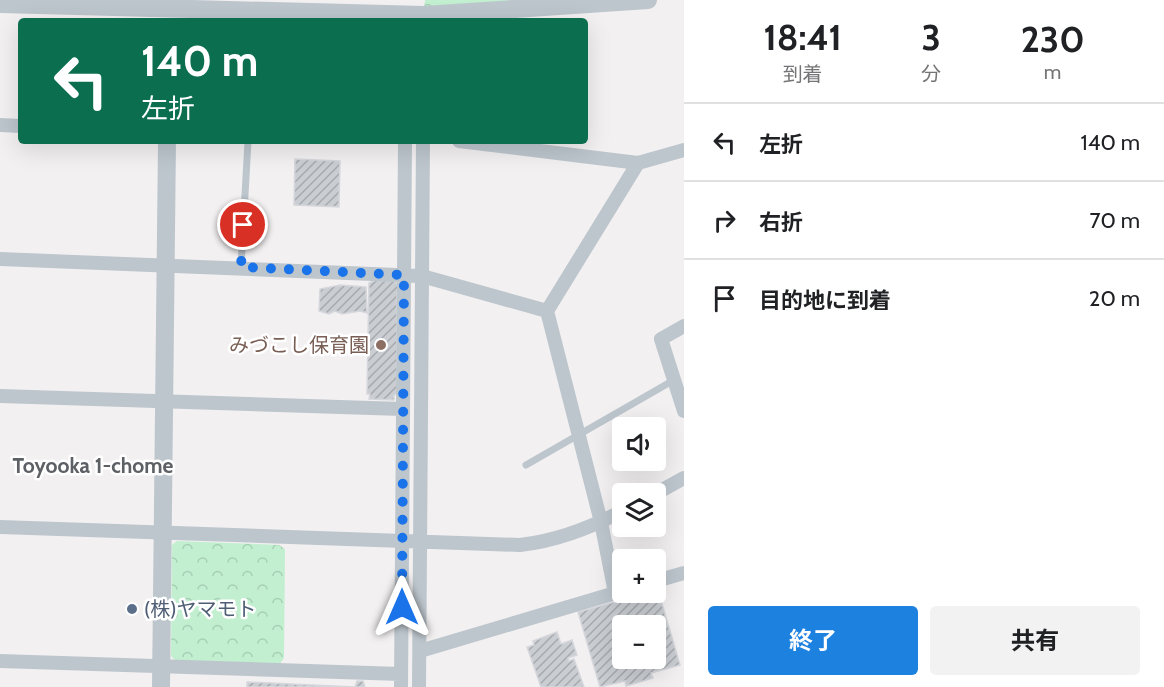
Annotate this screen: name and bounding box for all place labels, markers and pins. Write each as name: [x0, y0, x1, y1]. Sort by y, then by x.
pin: [217, 199, 268, 250]
place label: みづこし保育園: [229, 333, 369, 357]
marker: みづこし保育園: [374, 338, 388, 352]
place label: (株)ヤマモト: [144, 597, 257, 621]
marker: (株)ヤマモト: [125, 602, 139, 616]

